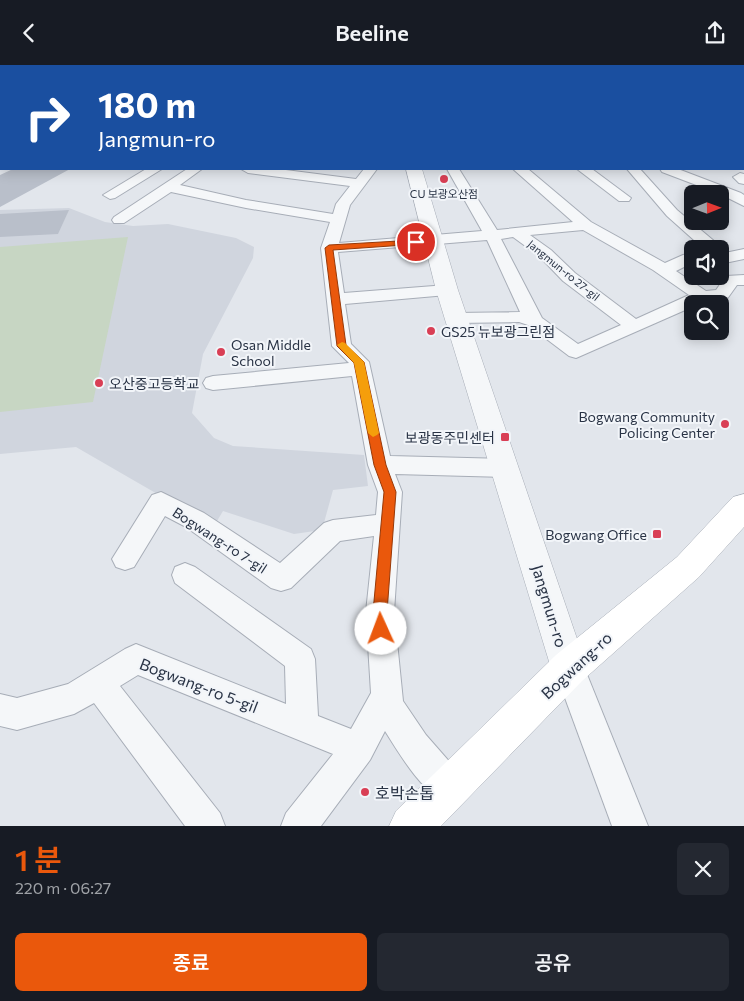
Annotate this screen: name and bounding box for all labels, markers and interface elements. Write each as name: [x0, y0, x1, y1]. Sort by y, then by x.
icon: back: [15, 19, 43, 47]
text: Beeline: [335, 19, 409, 46]
icon: share: [701, 19, 729, 47]
text: 180 m: [98, 82, 196, 125]
icon: right: [15, 85, 80, 150]
text: Jangmun-ro: [98, 125, 215, 152]
marker: CU 보광오산점: [438, 173, 450, 185]
north arrow: [684, 185, 729, 230]
map controls: [684, 185, 729, 340]
place label: CU 보광오산점: [410, 187, 478, 200]
pin: [395, 221, 437, 263]
icon: arrive: [402, 228, 430, 256]
street label: Jangmun-ro 27-gil: [525, 237, 603, 304]
button: sound: [684, 240, 729, 285]
button: search: [684, 295, 729, 340]
place label: GS25 뉴보광그린점: [441, 323, 555, 340]
marker: GS25 뉴보광그린점: [425, 325, 437, 337]
place label: Osan Middle School: [231, 336, 311, 369]
marker: Osan Middle School: [215, 346, 227, 358]
place label: 오산중고등학교: [109, 375, 199, 392]
marker: 오산중고등학교: [93, 377, 105, 389]
place label: Bogwang Community Policing Center: [579, 408, 715, 441]
marker: Bogwang Community Policing Center: [719, 418, 731, 430]
place label: 보광동주민센터: [405, 429, 495, 446]
marker: 보광동주민센터: [499, 431, 511, 443]
street label: Bogwang-ro 7-gil: [170, 503, 270, 577]
place label: Bogwang Office: [545, 526, 647, 543]
marker: Bogwang Office: [651, 528, 663, 540]
street label: Jangmun-ro: [528, 562, 572, 650]
position arrow: [354, 602, 406, 654]
street label: Bogwang-ro: [537, 628, 615, 702]
street label: Bogwang-ro 5-gil: [137, 654, 261, 716]
place label: 호박손톱: [375, 783, 434, 802]
marker: 호박손톱: [359, 786, 371, 798]
text: 1 분: [15, 840, 62, 877]
button: close: [677, 843, 729, 895]
text: 220 m · 06:27: [15, 878, 111, 897]
button: 종료: [15, 933, 367, 991]
button: 공유: [377, 933, 729, 991]

